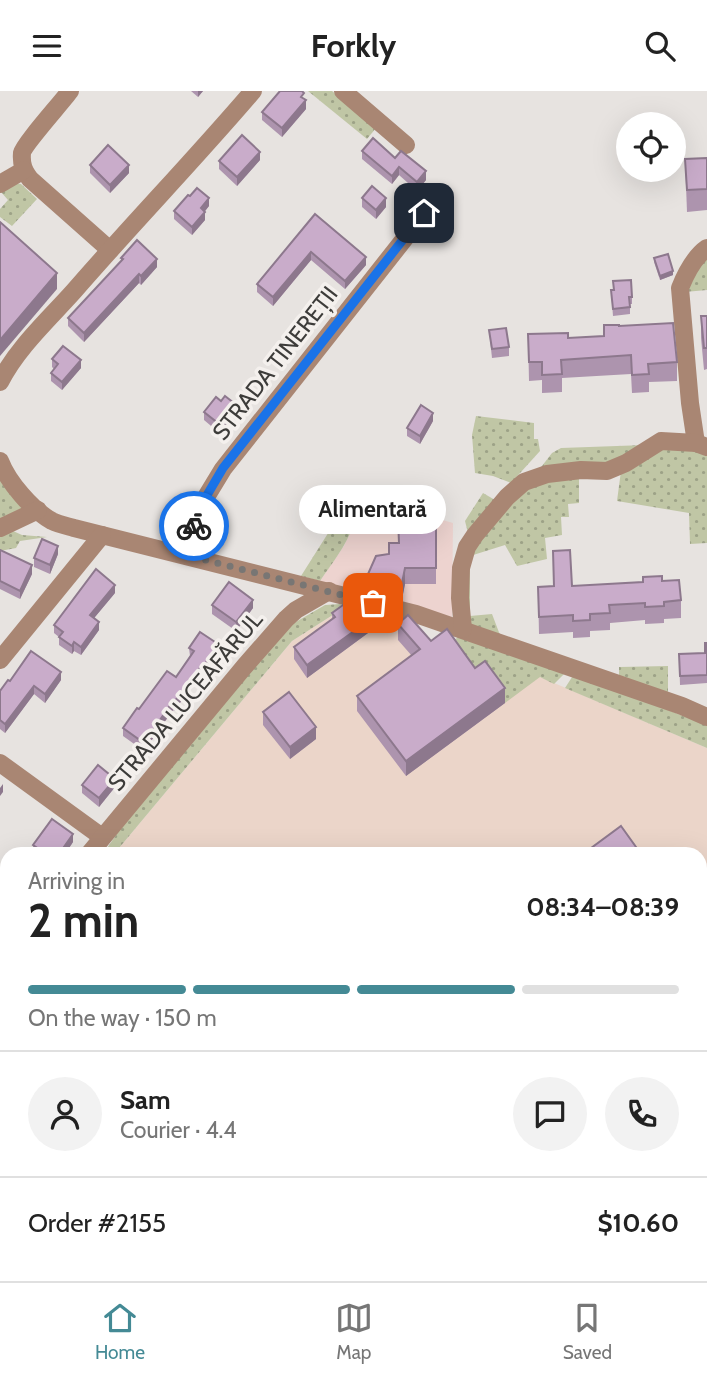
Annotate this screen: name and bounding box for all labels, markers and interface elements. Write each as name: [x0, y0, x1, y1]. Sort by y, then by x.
text: Forkly: [311, 26, 396, 65]
icon: menu: [28, 27, 66, 65]
icon: search: [641, 27, 679, 65]
map controls: [616, 112, 686, 182]
button: locate: [616, 112, 686, 182]
pin: [394, 183, 454, 243]
icon: home: [405, 194, 443, 232]
street label: STRADA TINEREȚII: [206, 281, 345, 447]
callout: Alimentară: [300, 484, 446, 533]
courier: [159, 491, 229, 561]
text: Alimentară: [318, 495, 427, 523]
icon: bike: [175, 507, 213, 545]
pin: [343, 573, 403, 633]
icon: bag: [354, 584, 392, 622]
street label: STRADA LUCEAFĂRUL: [102, 605, 268, 796]
text: Arriving in: [28, 867, 125, 895]
text: 08:34–08:39: [526, 891, 679, 923]
text: 2 min: [28, 893, 139, 949]
text: On the way · 150 m: [28, 1004, 217, 1032]
button: person: [28, 1077, 102, 1151]
button: chat: [513, 1077, 587, 1151]
button: phone: [605, 1077, 679, 1151]
text: Sam: [120, 1084, 171, 1116]
text: Courier · 4.4: [120, 1116, 237, 1144]
text: Order #2155: [28, 1207, 166, 1239]
text: $10.60: [598, 1207, 679, 1239]
tab: Home: [95, 1299, 145, 1364]
tab: Map: [335, 1299, 373, 1364]
tab: Saved: [563, 1299, 612, 1364]

